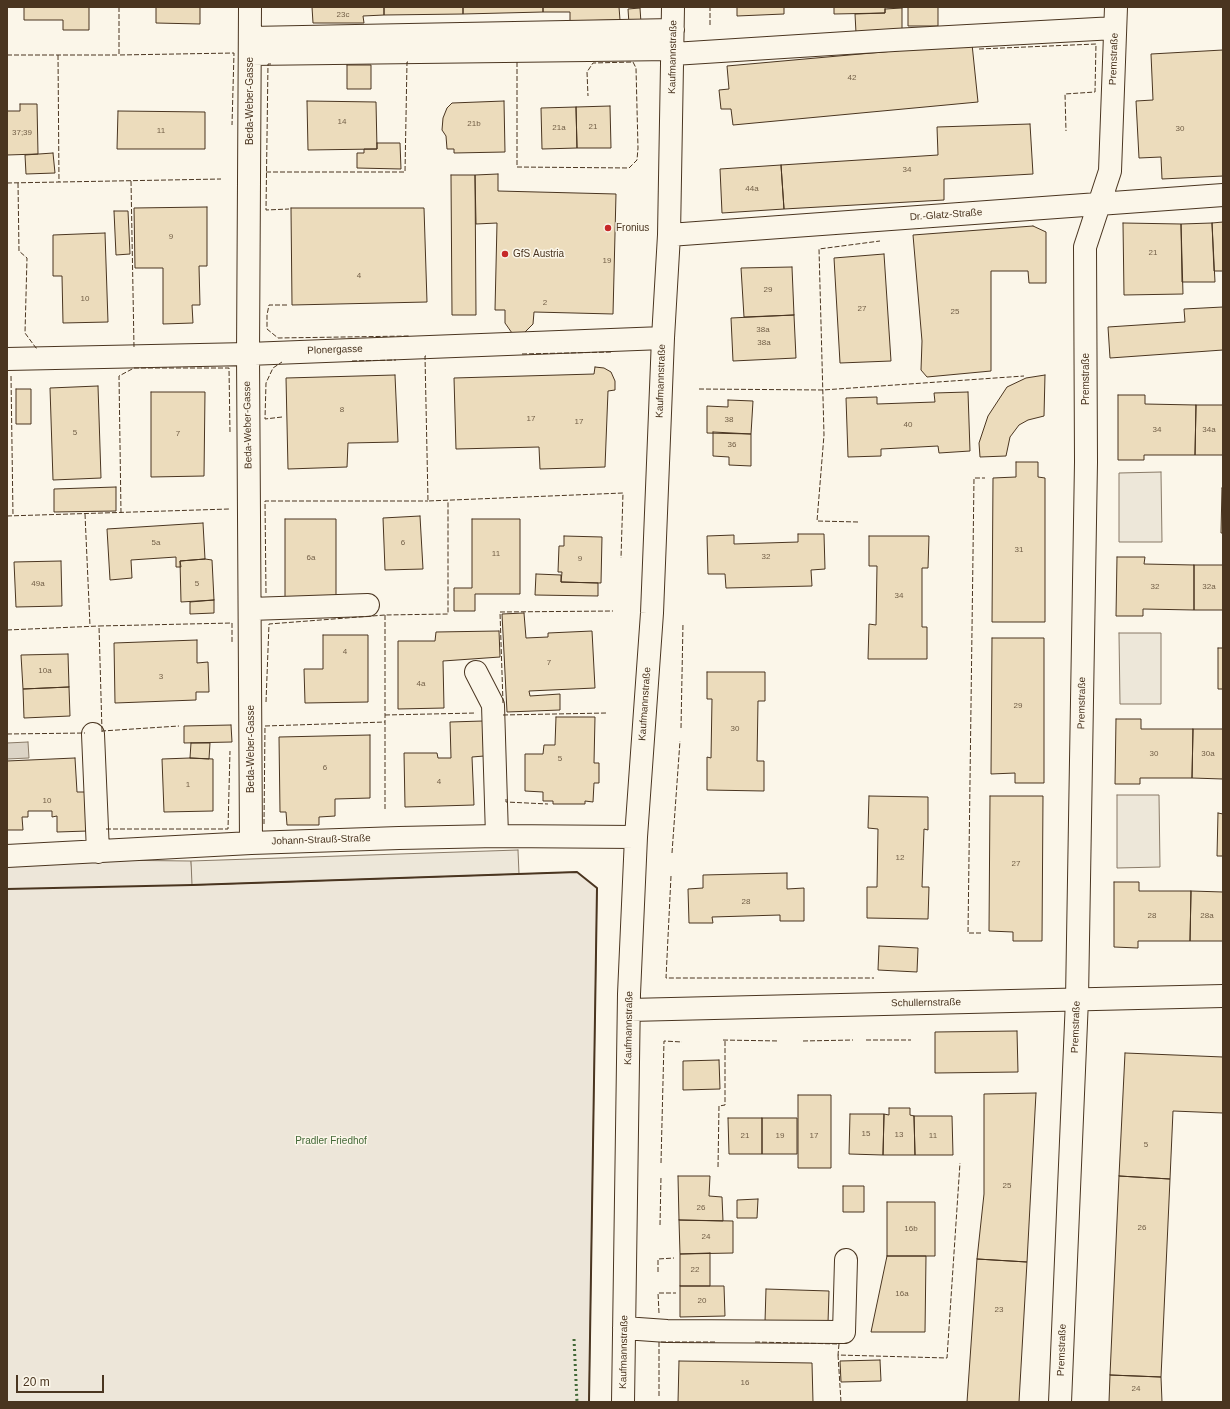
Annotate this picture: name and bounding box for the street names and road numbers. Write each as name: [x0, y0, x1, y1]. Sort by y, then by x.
street label: Kaufmannstraße: [666, 20, 680, 94]
street label: Premstraße: [1107, 33, 1121, 85]
street label: Beda-Weber-Gasse: [244, 57, 256, 145]
street label: Dr.-Glatz-Straße: [909, 206, 983, 224]
street label: Plonergasse: [307, 343, 363, 357]
street label: Kaufmannstraße: [654, 344, 668, 418]
street label: Premstraße: [1080, 353, 1092, 405]
street label: Beda-Weber-Gasse: [241, 381, 255, 469]
street label: Kaufmannstraße: [636, 667, 654, 741]
street label: Premstraße: [1076, 677, 1088, 729]
street label: Beda-Weber-Gasse: [245, 705, 257, 793]
street label: Johann-Strauß-Straße: [271, 832, 371, 848]
street label: Kaufmannstraße: [622, 991, 636, 1065]
street label: Schullernstraße: [891, 996, 961, 1010]
street label: Premstraße: [1069, 1001, 1083, 1053]
street label: Kaufmannstraße: [617, 1315, 631, 1389]
street label: Premstraße: [1055, 1324, 1069, 1376]

